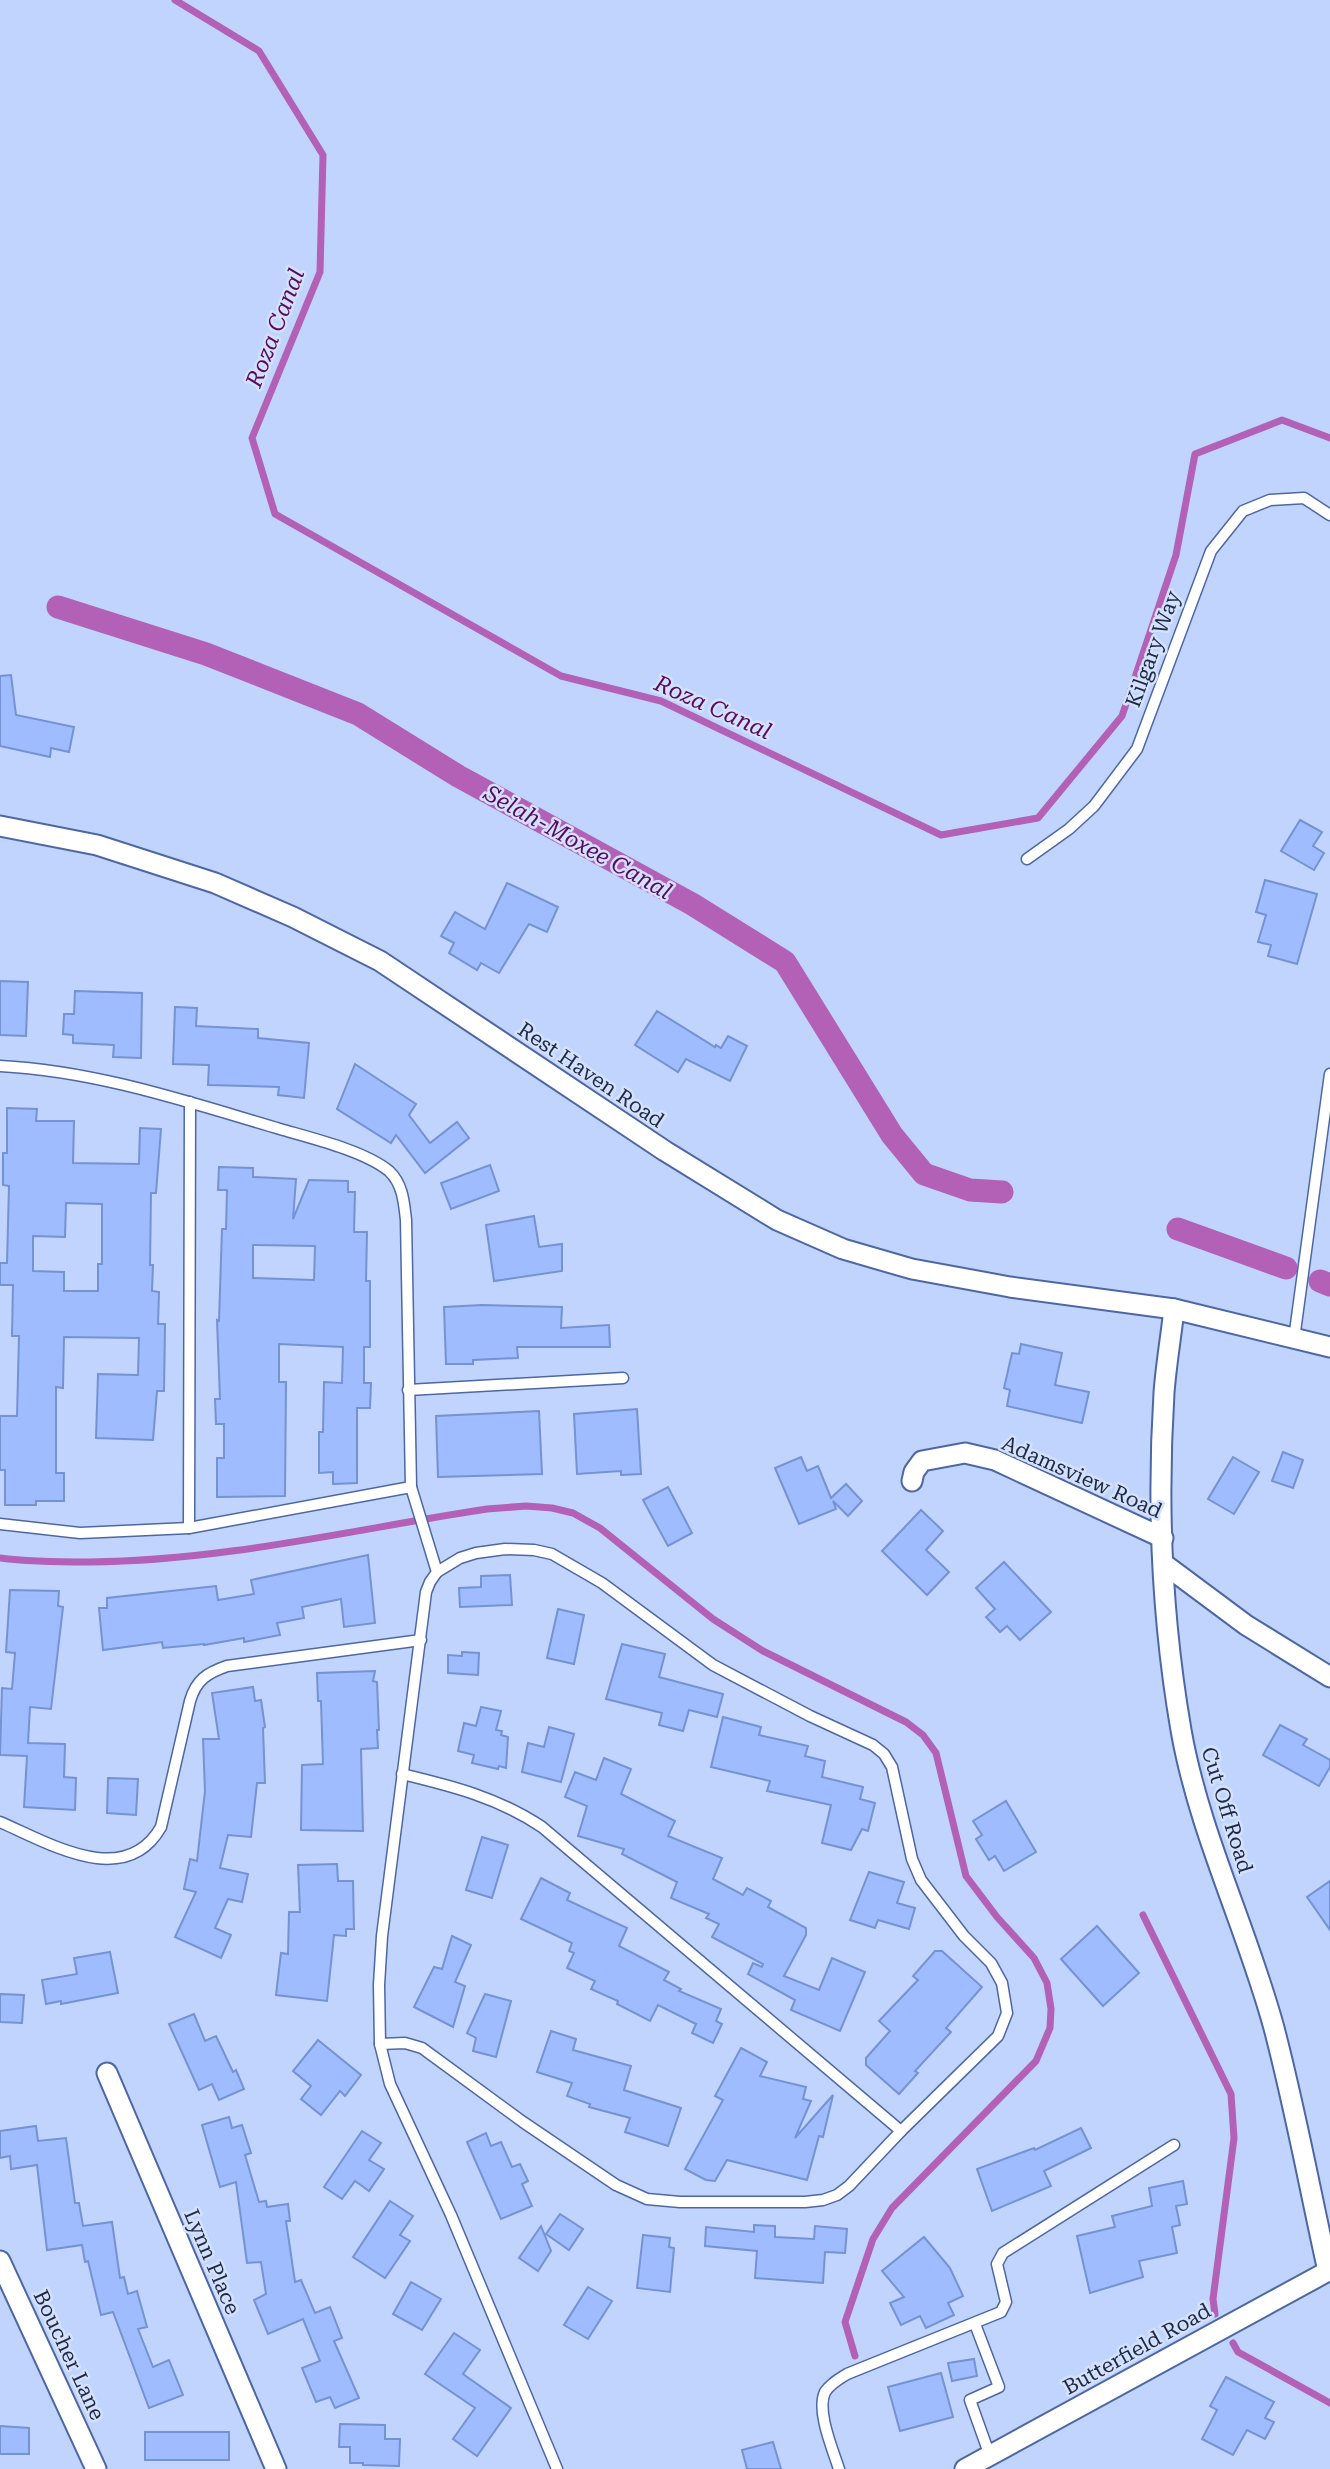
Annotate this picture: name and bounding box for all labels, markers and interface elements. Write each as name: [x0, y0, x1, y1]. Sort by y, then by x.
water label: Roza Canal: [240, 265, 310, 392]
street label: Kilgary Way: [1121, 587, 1185, 710]
water label: Roza Canal: [649, 669, 775, 745]
water label: Selah-Moxee Canal: [478, 779, 676, 905]
street label: Rest Haven Road: [513, 1017, 669, 1133]
street label: Adamsview Road: [998, 1431, 1166, 1523]
street label: Cut Off Road: [1196, 1744, 1258, 1876]
street label: Lynn Place: [179, 2206, 245, 2318]
street label: Boucher Lane: [28, 2286, 110, 2424]
street label: Butterfield Road: [1059, 2298, 1215, 2400]

